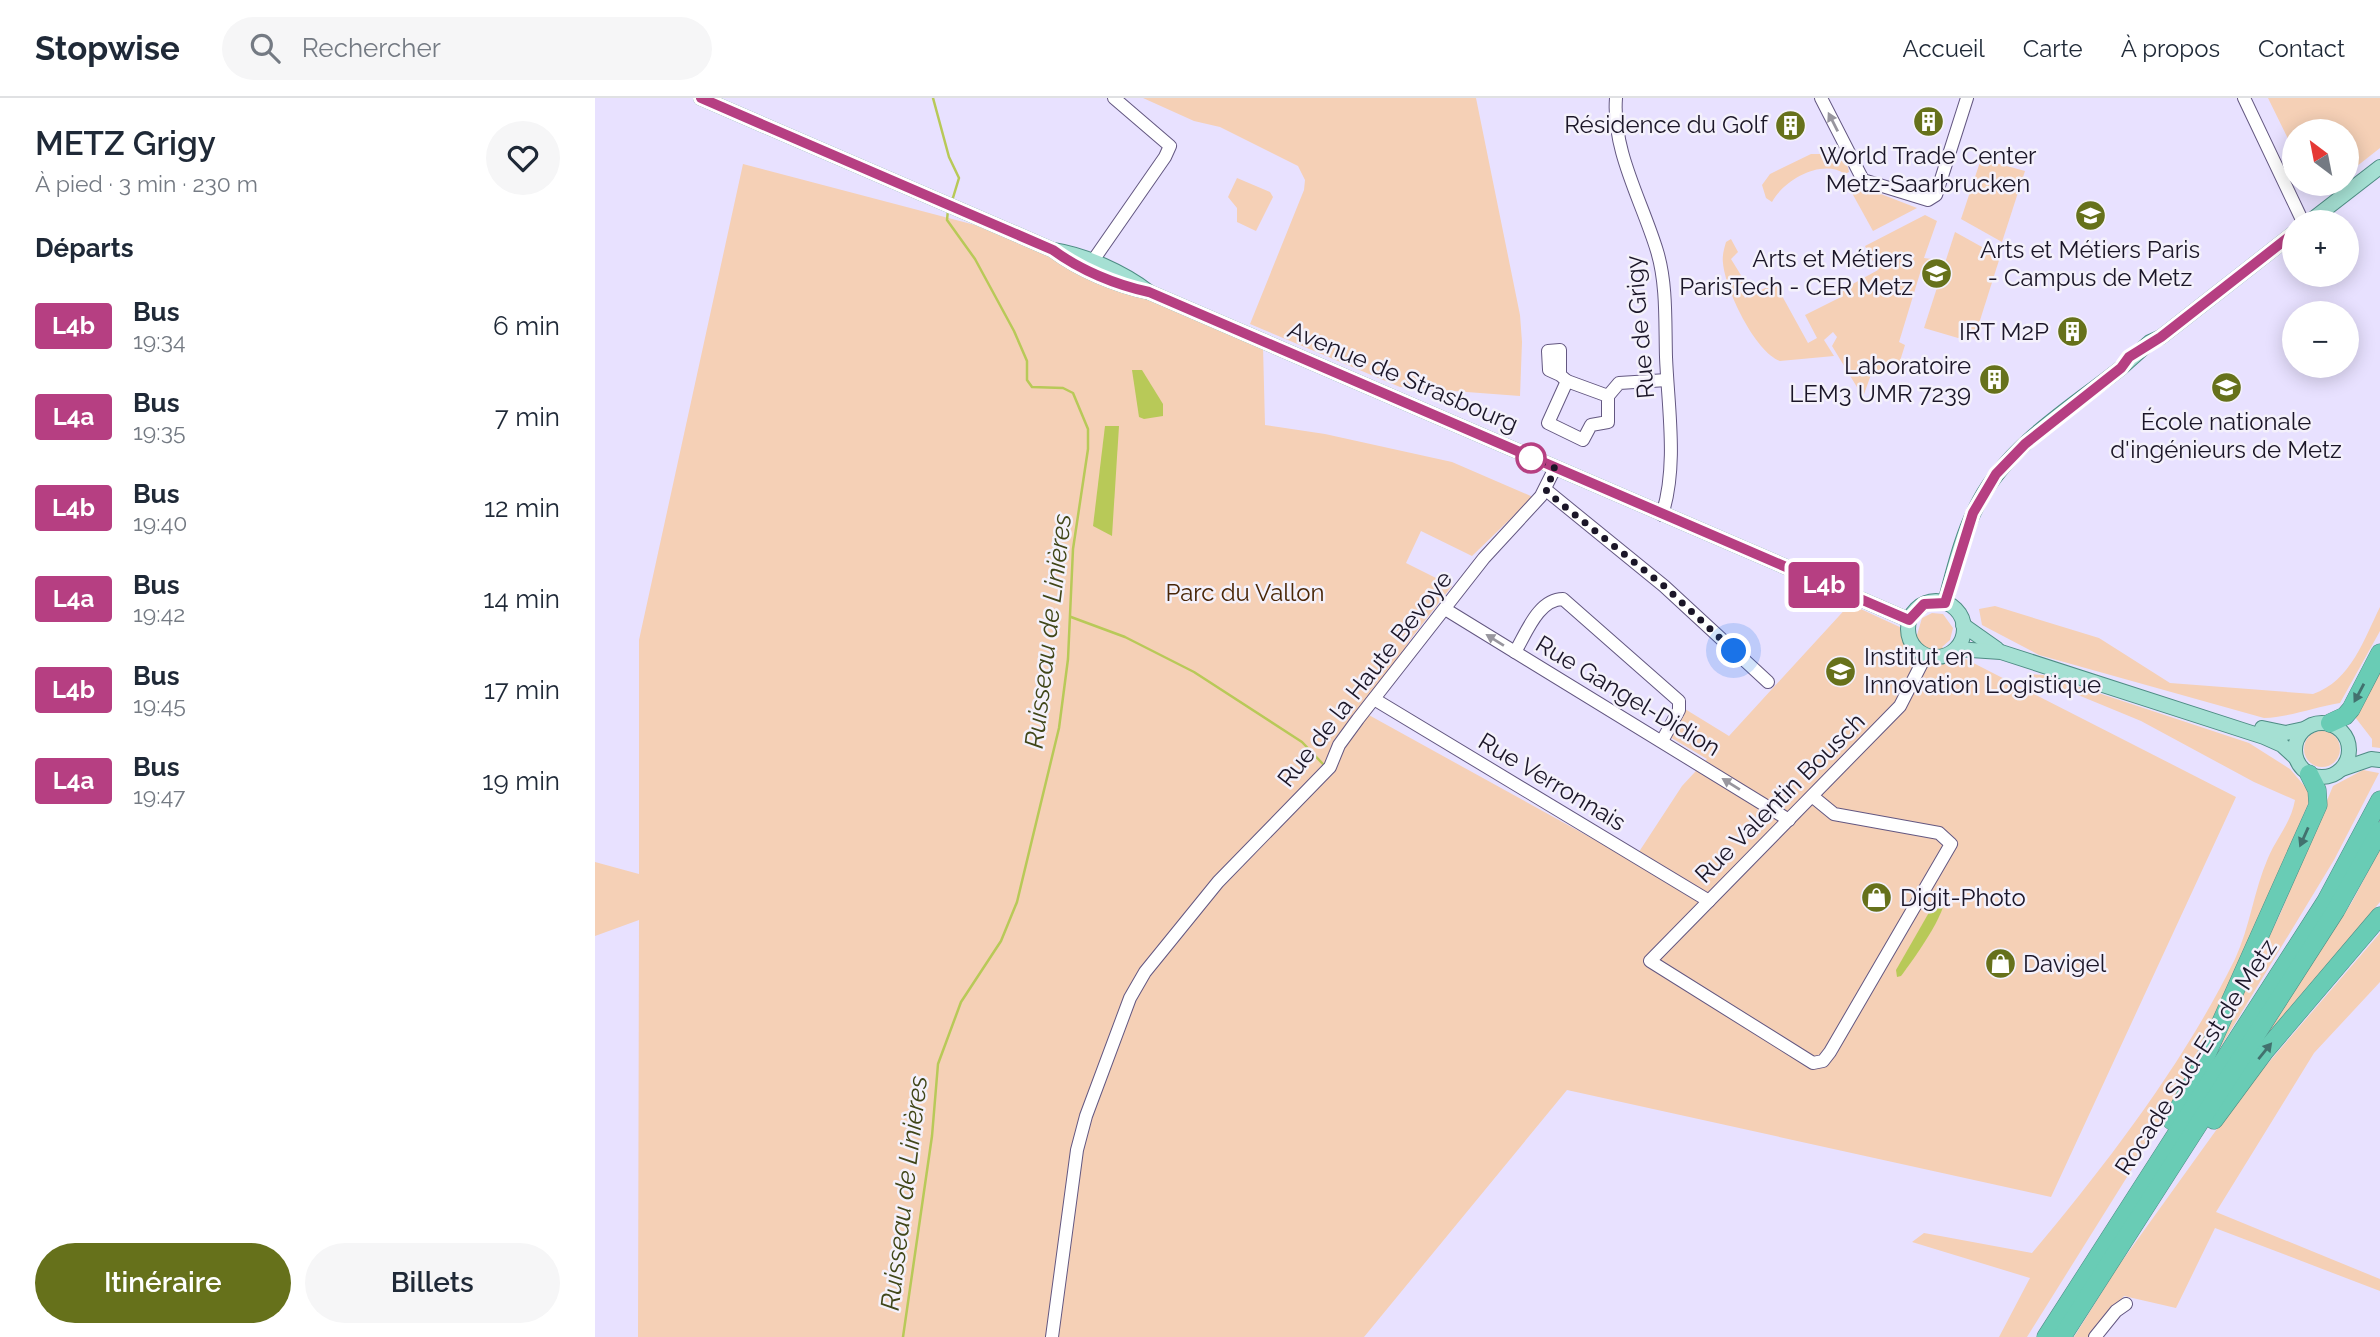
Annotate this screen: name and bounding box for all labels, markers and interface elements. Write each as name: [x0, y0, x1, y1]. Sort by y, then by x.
search box: [222, 17, 712, 80]
text: Stopwise: [35, 29, 180, 68]
icon: search: [246, 29, 284, 67]
text: Rechercher: [302, 33, 441, 63]
text: Accueil: [1903, 34, 1985, 63]
text: Carte: [2023, 34, 2083, 63]
text: À propos: [2121, 34, 2220, 63]
text: Contact: [2258, 34, 2345, 63]
building icon: World Trade Center Metz-Saarbrucken: [1911, 105, 1945, 139]
building icon: Résidence du Golf: [1774, 108, 1808, 142]
place label: Résidence du Golf: [1564, 110, 1769, 139]
one-way arrow: [1827, 112, 1838, 132]
north arrow: [2282, 119, 2359, 196]
map controls: [2282, 119, 2359, 378]
button: heart: [486, 121, 560, 195]
text: METZ Grigy: [35, 124, 216, 163]
place label: World Trade Center Metz-Saarbrucken: [1820, 141, 2037, 198]
text: À pied · 3 min · 230 m: [35, 170, 258, 197]
school or university icon: Arts et Métiers Paris - Campus de Metz: [2073, 199, 2107, 233]
button: +: [2282, 210, 2359, 287]
text: Départs: [35, 233, 134, 263]
place label: Arts et Métiers Paris - Campus de Metz: [1980, 235, 2200, 292]
place label: Arts et Métiers ParisTech - CER Metz: [1679, 244, 1913, 301]
street label: Rue de Grigy: [1619, 254, 1660, 400]
school or university icon: Arts et Métiers ParisTech - CER Metz: [1919, 256, 1953, 290]
text: Bus: [133, 297, 180, 327]
button: −: [2282, 301, 2359, 378]
text: L4b: [52, 311, 95, 340]
text: 6 min: [493, 311, 560, 341]
street label: Avenue de Strasbourg: [1284, 315, 1523, 438]
building icon: IRT M2P: [2055, 315, 2089, 349]
place label: IRT M2P: [1959, 317, 2049, 346]
text: 19:34: [133, 327, 186, 354]
place label: Laboratoire LEM3 UMR 7239: [1789, 351, 1971, 408]
building icon: Laboratoire LEM3 UMR 7239: [1977, 363, 2011, 397]
school or university icon: École nationale d'ingénieurs de Metz: [2209, 371, 2243, 405]
text: Bus: [133, 388, 180, 418]
text: L4a: [53, 402, 94, 431]
text: 7 min: [495, 402, 560, 432]
place label: École nationale d'ingénieurs de Metz: [2110, 407, 2342, 464]
text: 19:35: [133, 418, 185, 445]
unlabelled marker: [1516, 443, 1546, 473]
text: Bus: [133, 479, 180, 509]
text: L4b: [52, 493, 95, 522]
text: 12 min: [484, 493, 560, 523]
text: 19:40: [133, 509, 187, 536]
water label: Ruisseau de Linières: [1019, 512, 1077, 750]
line badge: L4b: [1784, 562, 1864, 608]
street label: Rue de la Haute Bevoye: [1271, 565, 1458, 793]
text: Bus: [133, 570, 180, 600]
text: L4b: [1802, 570, 1846, 599]
park label: Parc du Vallon: [1165, 578, 1325, 607]
text: L4a: [53, 584, 94, 613]
text: 14 min: [483, 584, 560, 614]
text: 19:42: [133, 600, 185, 627]
street label: Rue Gangel-Didion: [1531, 629, 1726, 762]
one-way arrow: [1485, 633, 1504, 646]
your location: [1716, 633, 1751, 668]
place label: Institut en Innovation Logistique: [1864, 642, 2101, 699]
school or university icon: Institut en Innovation Logistique: [1824, 654, 1858, 688]
text: Bus: [133, 661, 180, 691]
text: L4b: [52, 675, 95, 704]
text: 17 min: [484, 675, 560, 705]
one-way arrow: [2354, 683, 2366, 703]
text: 19:45: [133, 691, 186, 718]
street label: Rue Valentin Bousch: [1689, 707, 1871, 889]
street label: Rue Verronnais: [1473, 726, 1631, 837]
text: Bus: [133, 752, 180, 782]
text: L4a: [53, 766, 94, 795]
text: 19 min: [482, 766, 560, 796]
one-way arrow: [1721, 777, 1740, 790]
text: 19:47: [133, 782, 185, 809]
one-way arrow: [2298, 827, 2309, 848]
shop icon: Digit-Photo: [1860, 881, 1894, 915]
place label: Digit-Photo: [1900, 883, 2026, 912]
street label: Rocade Sud-Est de Metz: [2109, 934, 2283, 1180]
shop icon: Davigel: [1983, 947, 2017, 981]
place label: Davigel: [2023, 949, 2107, 978]
one-way arrow: [2258, 1043, 2273, 1061]
water label: Ruisseau de Linières: [875, 1074, 933, 1312]
button: Itinéraire: [35, 1243, 291, 1323]
button: Billets: [305, 1243, 560, 1323]

